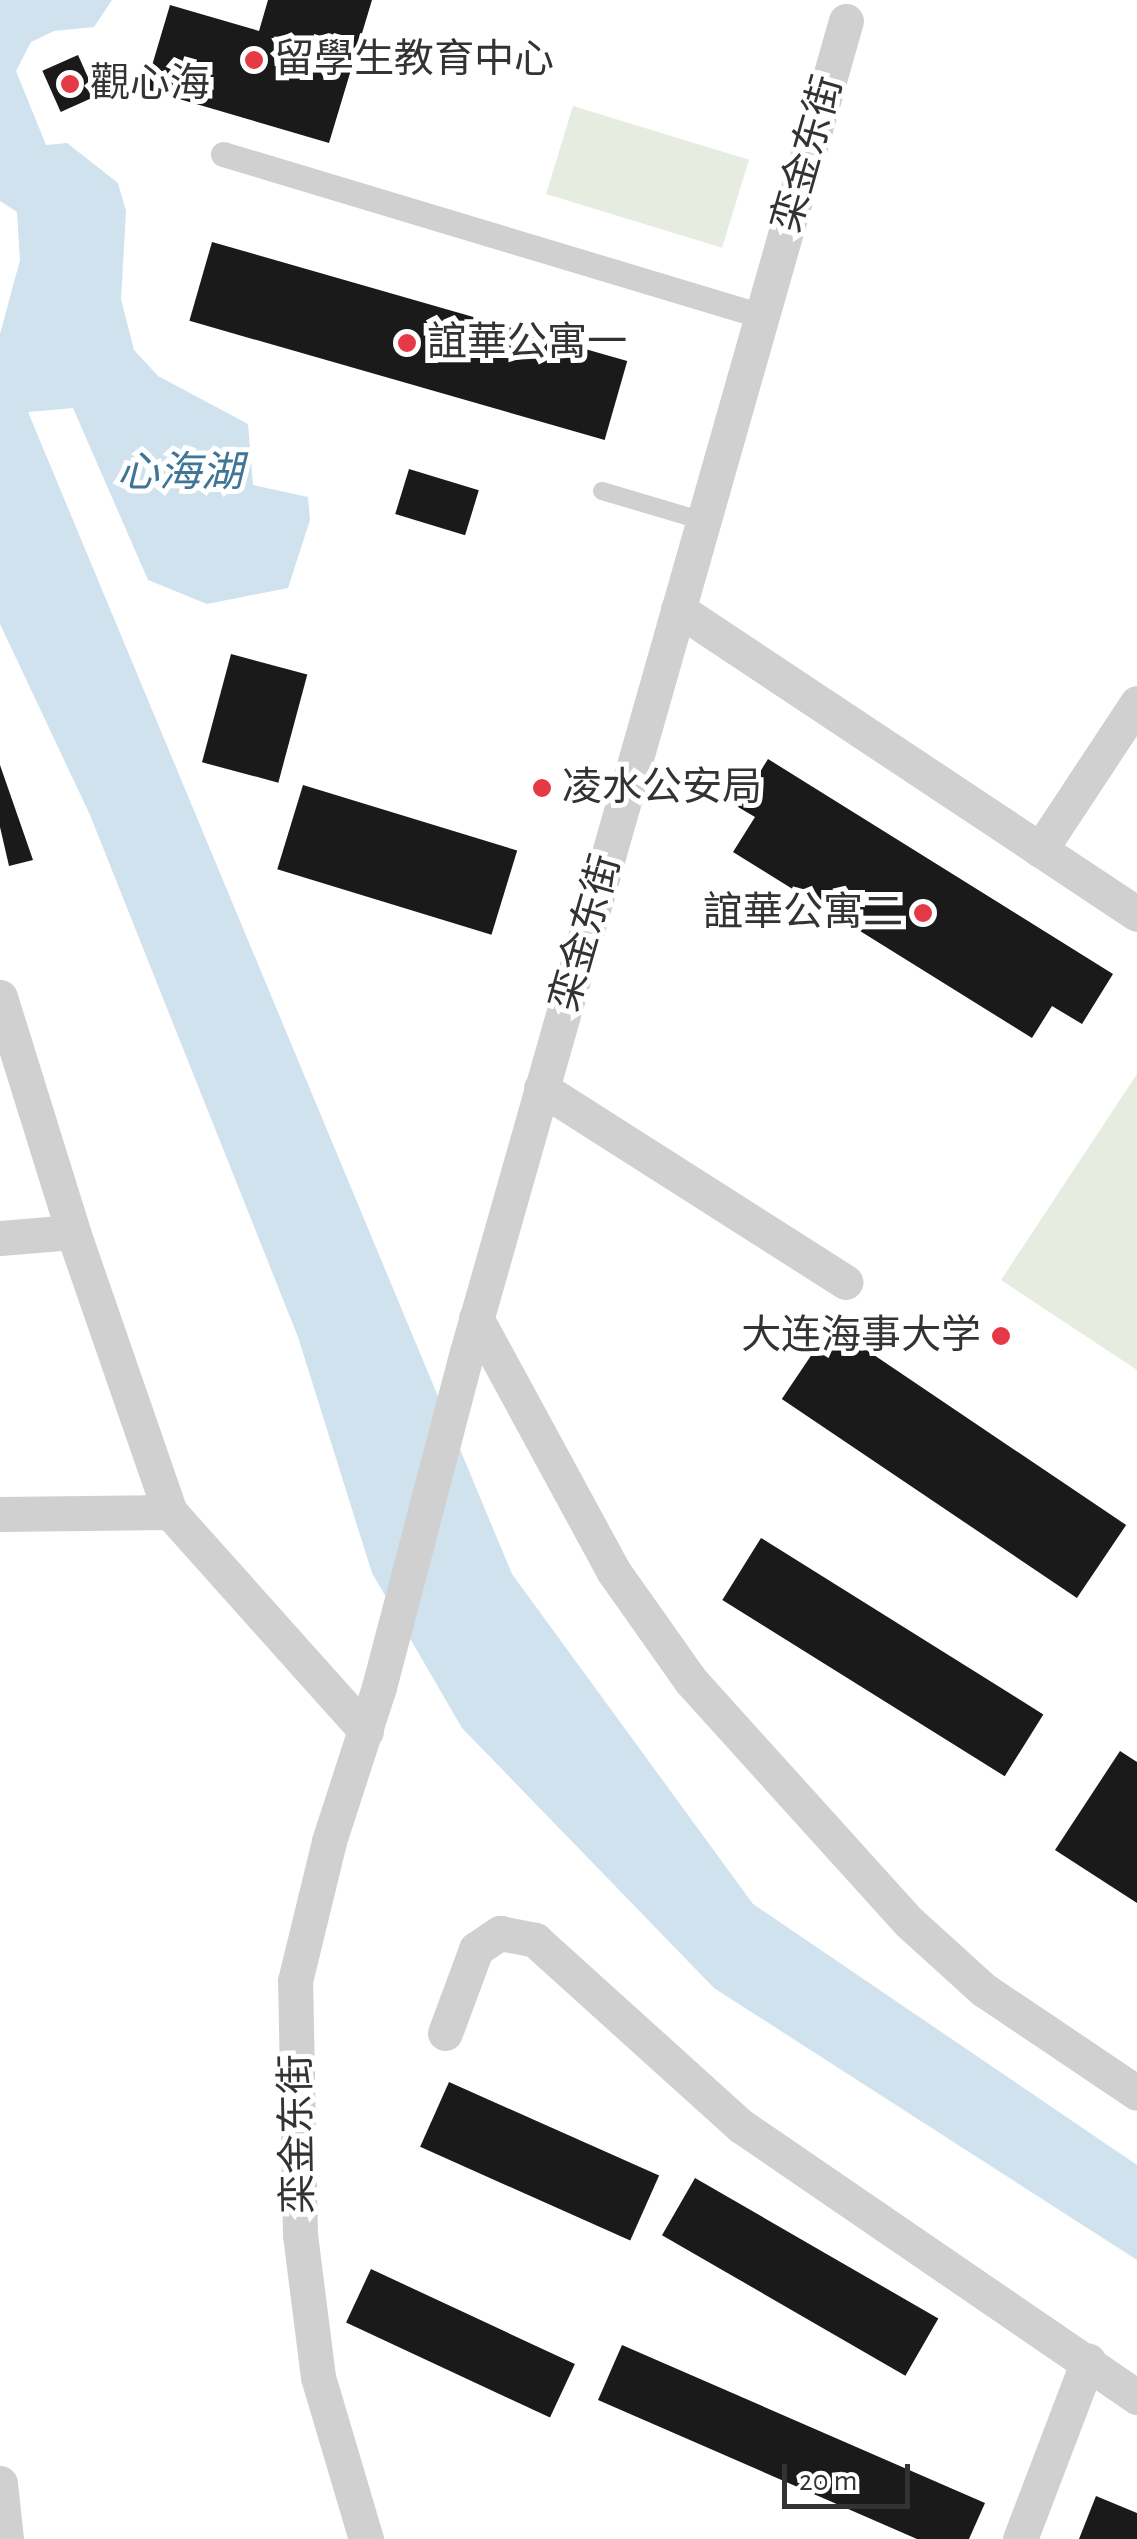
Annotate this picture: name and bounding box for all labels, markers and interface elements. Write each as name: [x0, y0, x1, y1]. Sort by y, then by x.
place label: 留學生教育中心: [274, 36, 554, 84]
marker: 留學生教育中心: [243, 49, 265, 71]
place label: 觀心海: [90, 60, 210, 108]
street label: 栾金东街: [763, 70, 853, 238]
marker: 觀心海: [59, 73, 81, 95]
place label: 誼華公寓一: [427, 319, 627, 367]
marker: 誼華公寓一: [396, 332, 418, 354]
water label: 心海湖: [117, 448, 243, 498]
place label: 凌水公安局: [562, 764, 762, 812]
marker: 凌水公安局: [531, 777, 553, 799]
street label: 栾金东街: [541, 849, 631, 1017]
place label: 誼華公寓二: [703, 889, 903, 937]
marker: 誼華公寓二: [912, 902, 934, 924]
place label: 大连海事大学: [741, 1312, 981, 1360]
marker: 大连海事大学: [990, 1325, 1012, 1347]
street label: 栾金东街: [273, 2054, 323, 2214]
scale bar: [787, 2444, 914, 2506]
text: 20 m: [799, 2466, 857, 2496]

